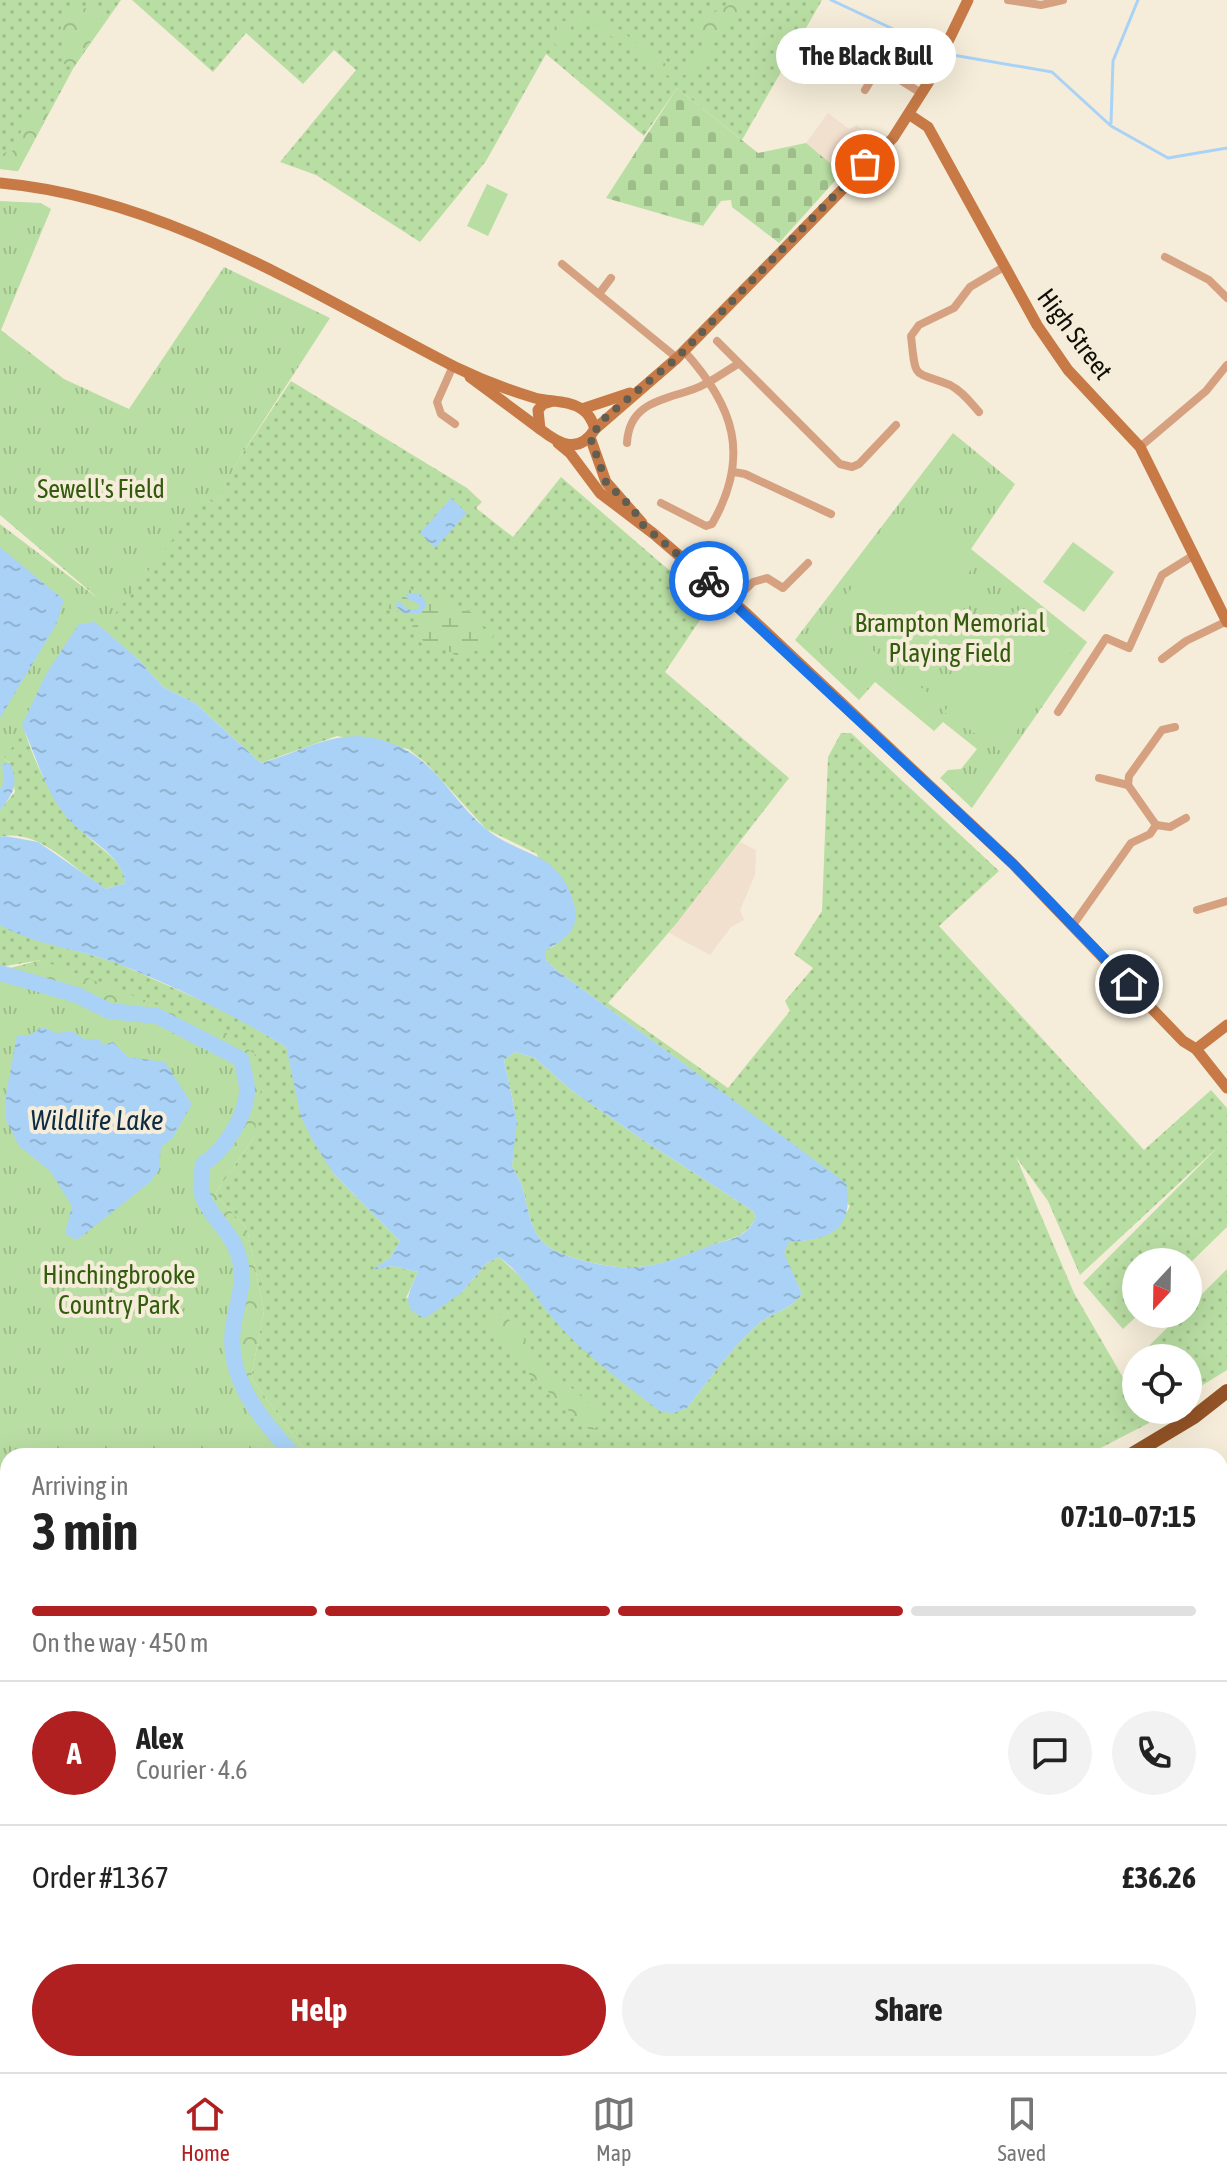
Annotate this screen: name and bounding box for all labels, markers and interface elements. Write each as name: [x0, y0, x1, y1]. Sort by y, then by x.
callout: The Black Bull: [775, 28, 955, 84]
text: The Black Bull: [799, 41, 933, 71]
pin: [831, 130, 899, 198]
icon: bag: [843, 142, 887, 186]
street label: High Street: [1031, 283, 1119, 385]
park label: Sewell's Field: [37, 474, 165, 504]
courier: [669, 541, 749, 621]
icon: bike: [687, 559, 731, 603]
park label: Brampton Memorial Playing Field: [854, 608, 1046, 668]
pin: [1095, 950, 1163, 1018]
icon: home: [1107, 962, 1151, 1006]
water label: Wildlife Lake: [30, 1104, 164, 1136]
north arrow: [1122, 1248, 1202, 1328]
map controls: [1122, 1248, 1202, 1424]
park label: Hinchingbrooke Country Park: [43, 1260, 195, 1320]
button: locate: [1122, 1344, 1202, 1424]
text: Arriving in: [32, 1471, 129, 1501]
text: 07:10–07:15: [1061, 1499, 1196, 1533]
text: 3 min: [32, 1501, 138, 1561]
text: On the way · 450 m: [32, 1628, 209, 1658]
button: chat: [1008, 1711, 1092, 1795]
button: phone: [1112, 1711, 1196, 1795]
text: Alex: [136, 1721, 184, 1755]
text: A: [67, 1736, 81, 1770]
text: Courier · 4.6: [136, 1755, 247, 1785]
text: Order #1367: [32, 1860, 169, 1894]
text: £36.26: [1122, 1860, 1196, 1894]
button: Help: [32, 1964, 606, 2056]
button: Share: [622, 1964, 1196, 2056]
tab: Home: [181, 2092, 230, 2166]
tab: Map: [592, 2092, 636, 2166]
tab: Saved: [997, 2092, 1046, 2166]

